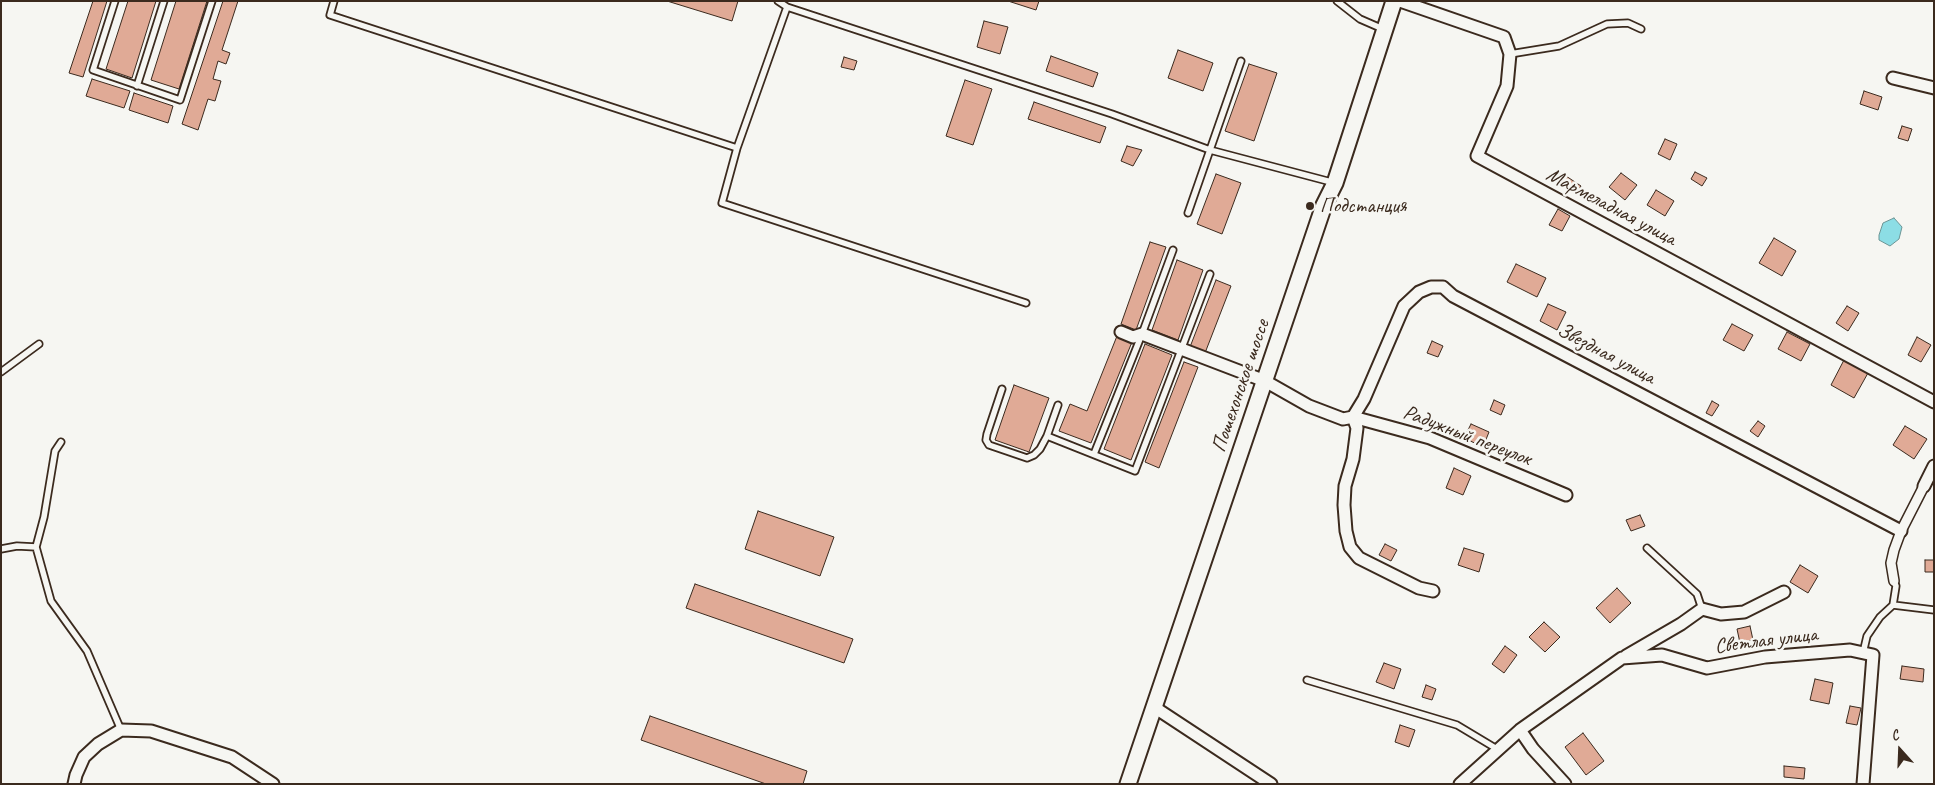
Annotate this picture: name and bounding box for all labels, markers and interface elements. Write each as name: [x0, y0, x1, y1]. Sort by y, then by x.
street label: Мармеладная улица: [1542, 162, 1680, 252]
place label: Подстанция: [1320, 193, 1406, 219]
marker: Подстанция: [1304, 200, 1316, 212]
street label: Пошехонское шоссе: [1207, 316, 1275, 456]
street label: Звездная улица: [1553, 318, 1659, 390]
street label: Радужный переулок: [1399, 400, 1535, 472]
street label: Светлая улица: [1713, 622, 1819, 660]
north arrow: [1875, 725, 1925, 775]
text: С: [1889, 726, 1901, 745]

